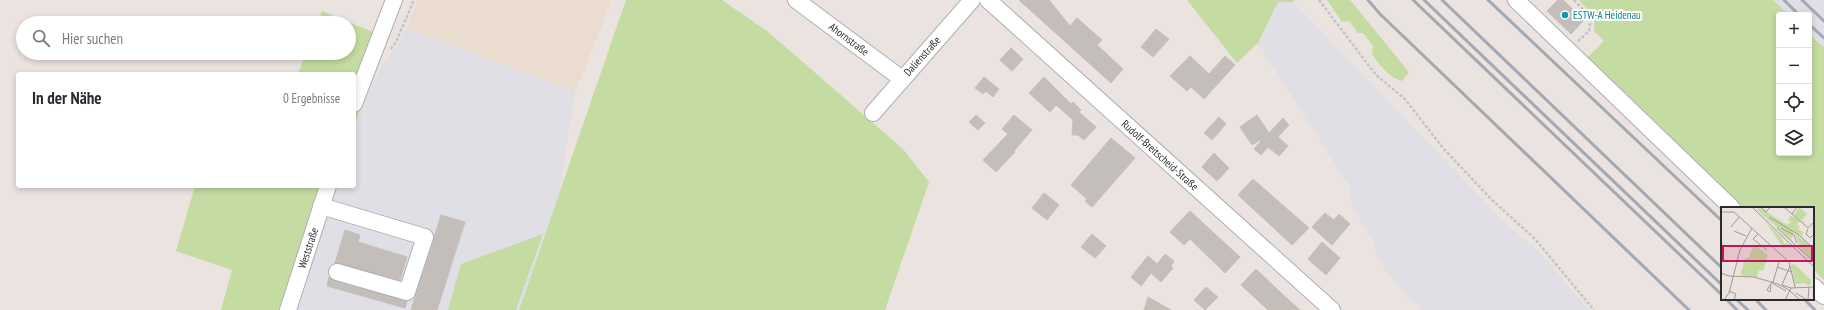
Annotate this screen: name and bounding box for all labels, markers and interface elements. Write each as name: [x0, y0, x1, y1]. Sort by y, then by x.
place label: ESTW-A Heidenau: [1573, 8, 1641, 22]
marker: ESTW-A Heidenau: [1560, 10, 1570, 20]
map controls: [1776, 12, 1812, 156]
button: +: [1776, 12, 1812, 48]
search box: [16, 16, 356, 60]
street label: Ahornstraße: [826, 19, 872, 59]
icon: search: [30, 27, 52, 49]
text: Hier suchen: [62, 29, 123, 48]
street label: Dalienstraße: [901, 33, 944, 79]
button: −: [1776, 48, 1812, 84]
button: locate: [1776, 84, 1812, 120]
text: In der Nähe: [32, 87, 102, 109]
text: 0 Ergebnisse: [283, 90, 340, 107]
street label: Rudolf-Breitscheid-Straße: [1119, 117, 1202, 194]
button: layers: [1776, 120, 1812, 156]
inset map: [1721, 207, 1814, 300]
street label: Weststraße: [295, 225, 321, 270]

